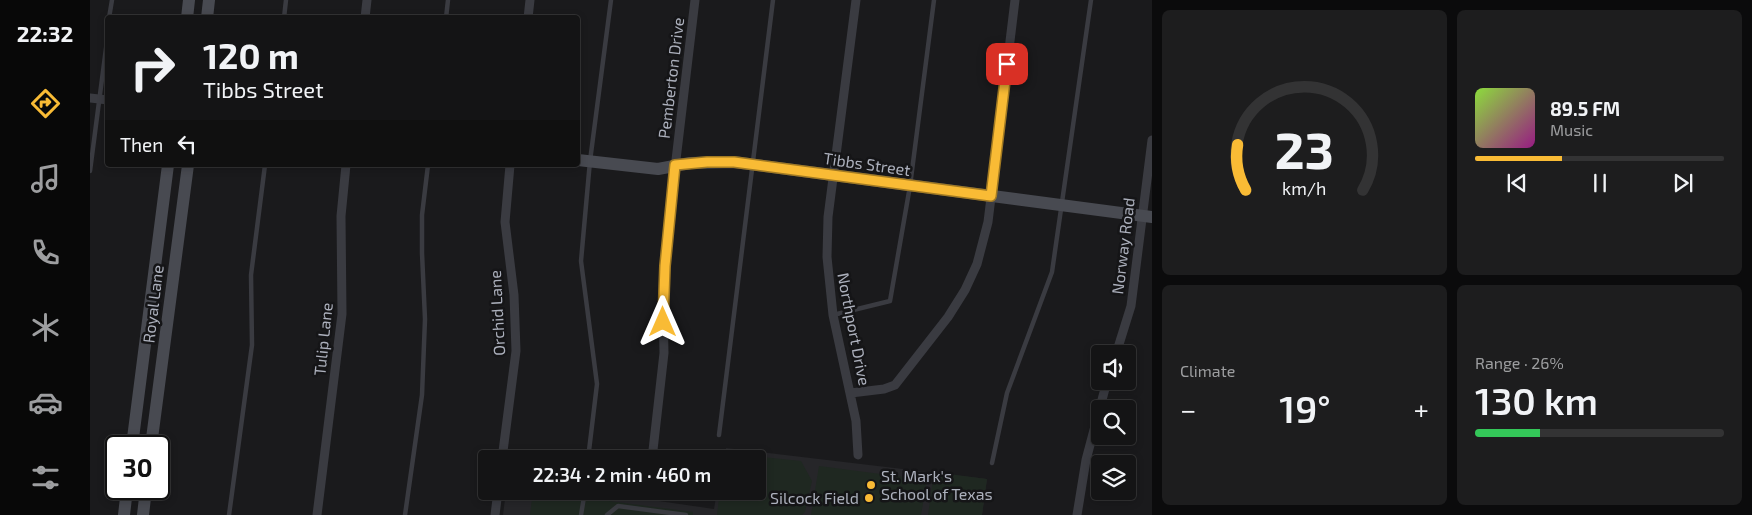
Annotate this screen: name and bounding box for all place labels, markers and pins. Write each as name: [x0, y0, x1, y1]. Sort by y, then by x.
pin: [986, 43, 1028, 85]
place label: St. Mark's School of Texas: [881, 466, 993, 503]
marker: St. Mark's School of Texas: [865, 479, 877, 491]
place label: Silcock Field: [770, 488, 859, 507]
marker: Silcock Field: [863, 492, 875, 504]

